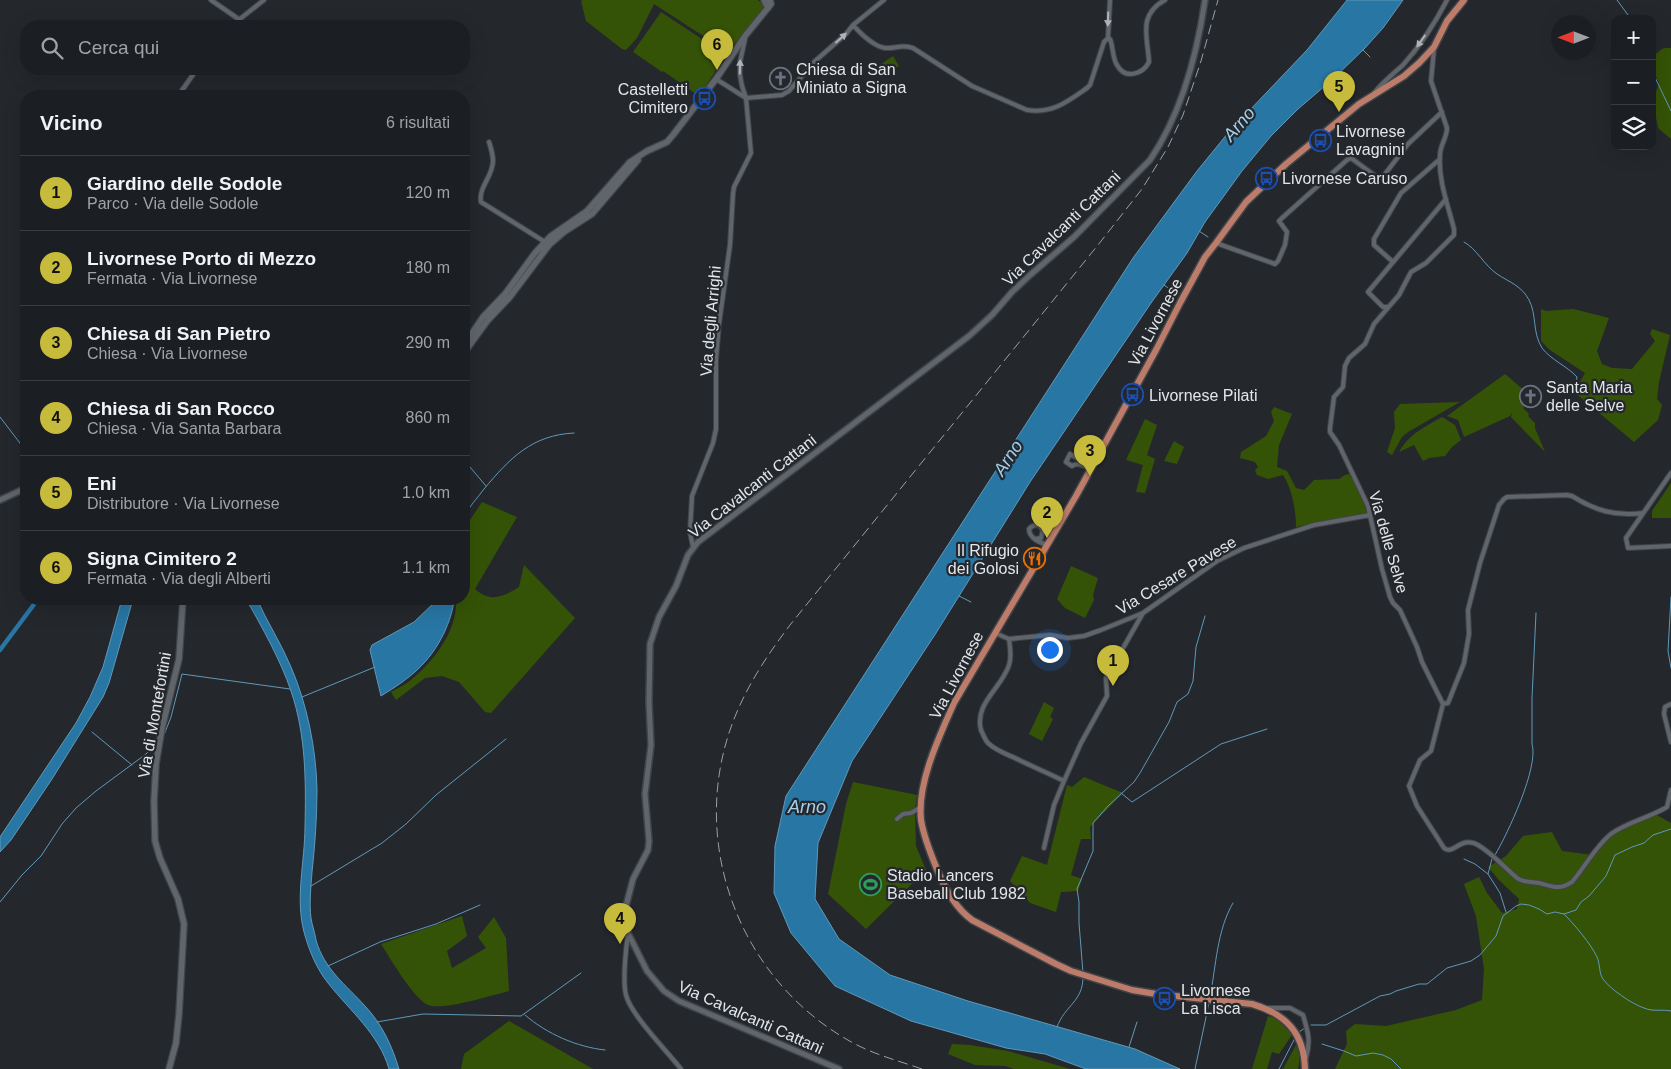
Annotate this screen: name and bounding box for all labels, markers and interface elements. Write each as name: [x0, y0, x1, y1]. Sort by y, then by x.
one-way arrow: [1104, 11, 1112, 27]
north arrow: [1551, 15, 1596, 60]
map controls: [1611, 15, 1656, 150]
button: +: [1611, 15, 1656, 60]
search box: [20, 20, 470, 75]
pin: 6: [701, 29, 733, 70]
one-way arrow: [835, 32, 847, 44]
icon: search: [38, 34, 66, 62]
one-way arrow: [1416, 34, 1426, 48]
text: Cerca qui: [78, 37, 159, 58]
one-way arrow: [737, 59, 745, 75]
button: −: [1611, 60, 1656, 105]
place label: Chiesa di San Miniato a Signa: [796, 61, 906, 96]
church icon: Chiesa di San Miniato a Signa: [768, 66, 792, 90]
pin: 5: [1323, 71, 1355, 112]
place label: Castelletti Cimitero: [618, 81, 688, 116]
bus stop icon: Castelletti Cimitero: [692, 86, 716, 110]
water label: Arno: [1218, 103, 1259, 146]
button: layers: [1611, 105, 1656, 150]
text: Vicino: [40, 111, 103, 134]
text: 6 risultati: [386, 114, 450, 131]
place label: Livornese Lavagnini: [1336, 123, 1405, 158]
bus stop icon: Livornese Lavagnini: [1308, 128, 1332, 152]
bus stop icon: Livornese Caruso: [1254, 166, 1278, 190]
street label: Via Cavalcanti Cattani: [999, 168, 1124, 289]
place label: Livornese Caruso: [1282, 170, 1408, 187]
text: Giardino delle Sodole: [87, 173, 282, 194]
text: 1: [52, 184, 60, 201]
text: 120 m: [406, 184, 450, 201]
text: Parco · Via delle Sodole: [87, 195, 258, 212]
text: Livornese Porto di Mezzo: [87, 248, 316, 269]
text: 2: [52, 259, 60, 276]
text: 180 m: [406, 259, 450, 276]
street label: Via degli Arrighi: [697, 265, 724, 377]
text: Fermata · Via Livornese: [87, 270, 257, 287]
street label: Via Livornese: [1125, 275, 1186, 369]
text: Chiesa di San Pietro: [87, 323, 271, 344]
text: 3: [52, 334, 60, 351]
text: 290 m: [406, 334, 450, 351]
text: Chiesa · Via Livornese: [87, 345, 248, 362]
place label: Santa Maria delle Selve: [1546, 379, 1632, 414]
bus stop icon: Livornese Pilati: [1121, 383, 1145, 407]
church icon: Santa Maria delle Selve: [1518, 384, 1542, 408]
place label: Livornese Pilati: [1149, 387, 1258, 404]
text: Chiesa di San Rocco: [87, 398, 275, 419]
text: 4: [52, 409, 60, 426]
text: 860 m: [406, 409, 450, 426]
text: Chiesa · Via Santa Barbara: [87, 420, 281, 437]
street label: Via Cavalcanti Cattani: [685, 431, 819, 541]
pin: 3: [1074, 435, 1106, 476]
water label: Arno: [989, 437, 1027, 480]
text: Eni: [87, 473, 117, 494]
text: 5: [52, 484, 60, 501]
text: 1.0 km: [402, 484, 450, 501]
street label: Via delle Selve: [1366, 489, 1411, 595]
text: Distributore · Via Livornese: [87, 495, 280, 512]
pin: 2: [1031, 497, 1063, 538]
street label: Via Cesare Pavese: [1113, 533, 1239, 618]
place label: Il Rifugio dei Golosi: [948, 542, 1019, 577]
restaurant icon: Il Rifugio dei Golosi: [1023, 547, 1047, 571]
text: Signa Cimitero 2: [87, 548, 237, 569]
text: 6: [52, 559, 60, 576]
text: 1.1 km: [402, 559, 450, 576]
text: Fermata · Via degli Alberti: [87, 570, 271, 587]
street label: Via Livornese: [926, 628, 987, 722]
your location: [1037, 637, 1063, 663]
pin: 1: [1097, 645, 1129, 686]
street label: Via di Montefortini: [135, 651, 174, 779]
water label: Arno: [787, 797, 826, 817]
place label: Stadio Lancers Baseball Club 1982: [887, 867, 1026, 902]
sports icon: Stadio Lancers Baseball Club 1982: [859, 872, 883, 896]
pin: 4: [604, 903, 636, 944]
street label: Via Cavalcanti Cattani: [676, 978, 826, 1057]
place label: Livornese La Lisca: [1181, 982, 1250, 1017]
bus stop icon: Livornese La Lisca: [1153, 987, 1177, 1011]

